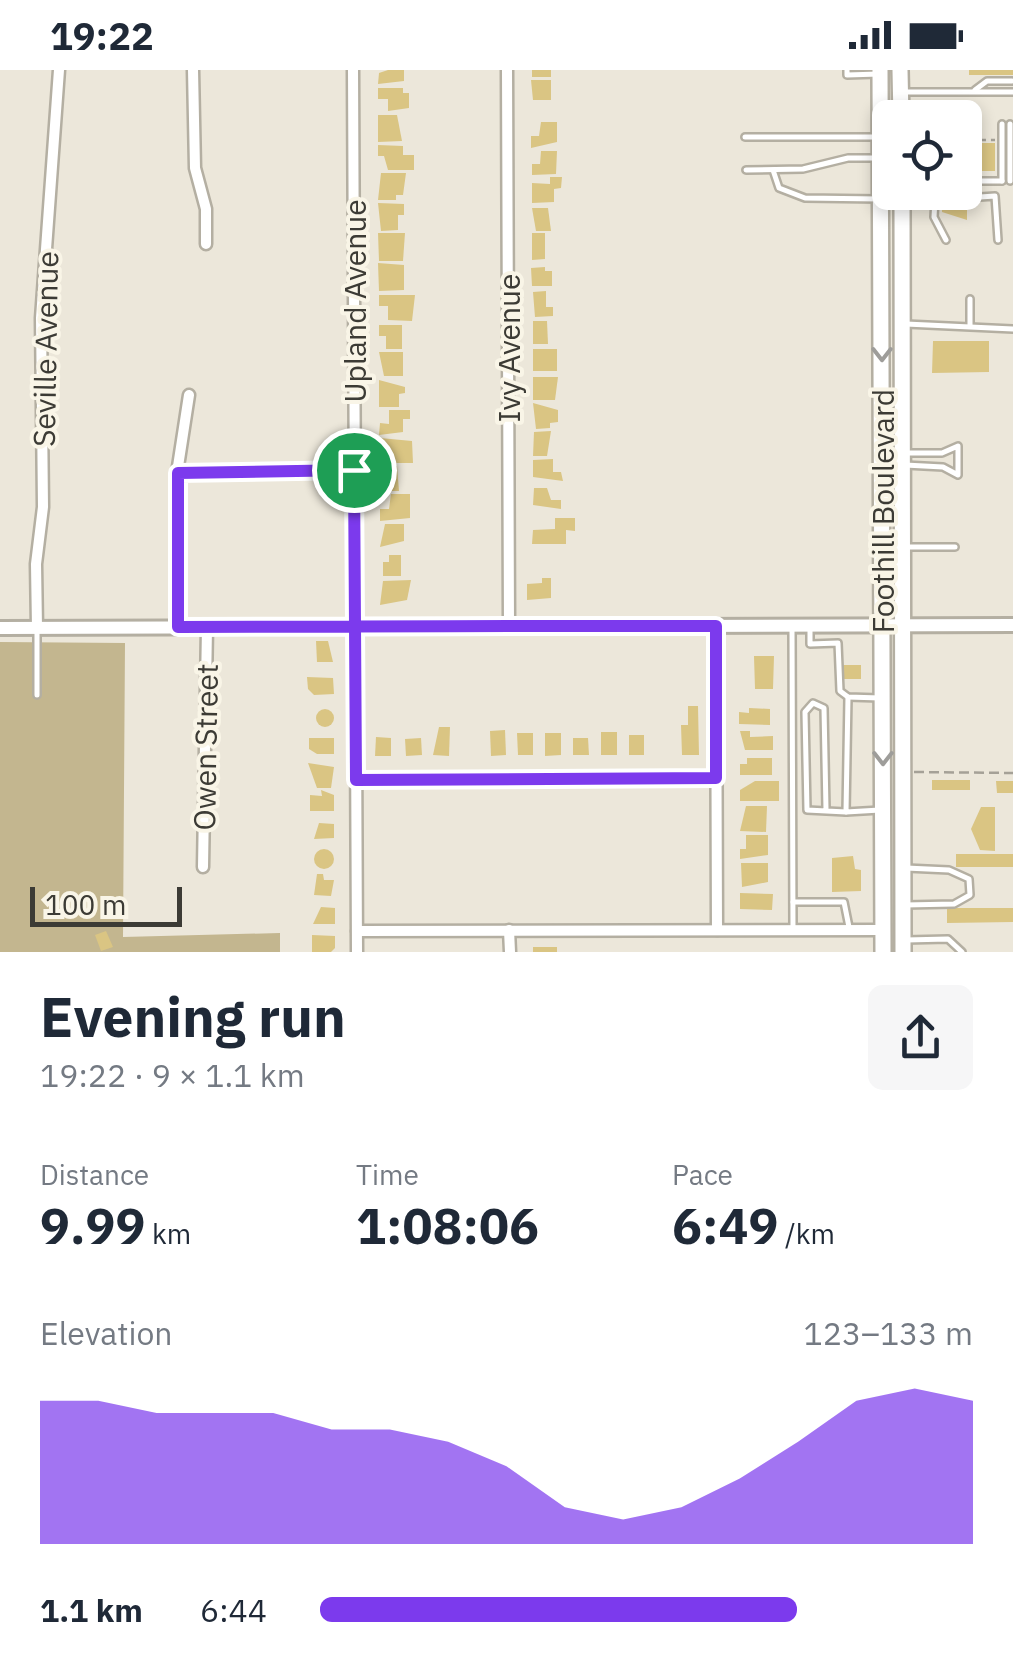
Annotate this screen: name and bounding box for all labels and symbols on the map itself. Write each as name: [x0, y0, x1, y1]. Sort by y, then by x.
street label: Upland Avenue: [335, 199, 374, 403]
street label: Seville Avenue: [24, 251, 66, 447]
street label: Ivy Avenue: [489, 274, 528, 422]
one-way arrow: [871, 346, 892, 362]
street label: Foothill Boulevard: [863, 389, 902, 633]
pin: [312, 428, 397, 513]
street label: Owen Street: [184, 663, 226, 831]
one-way arrow: [872, 750, 894, 766]
scale bar: [30, 882, 182, 926]

